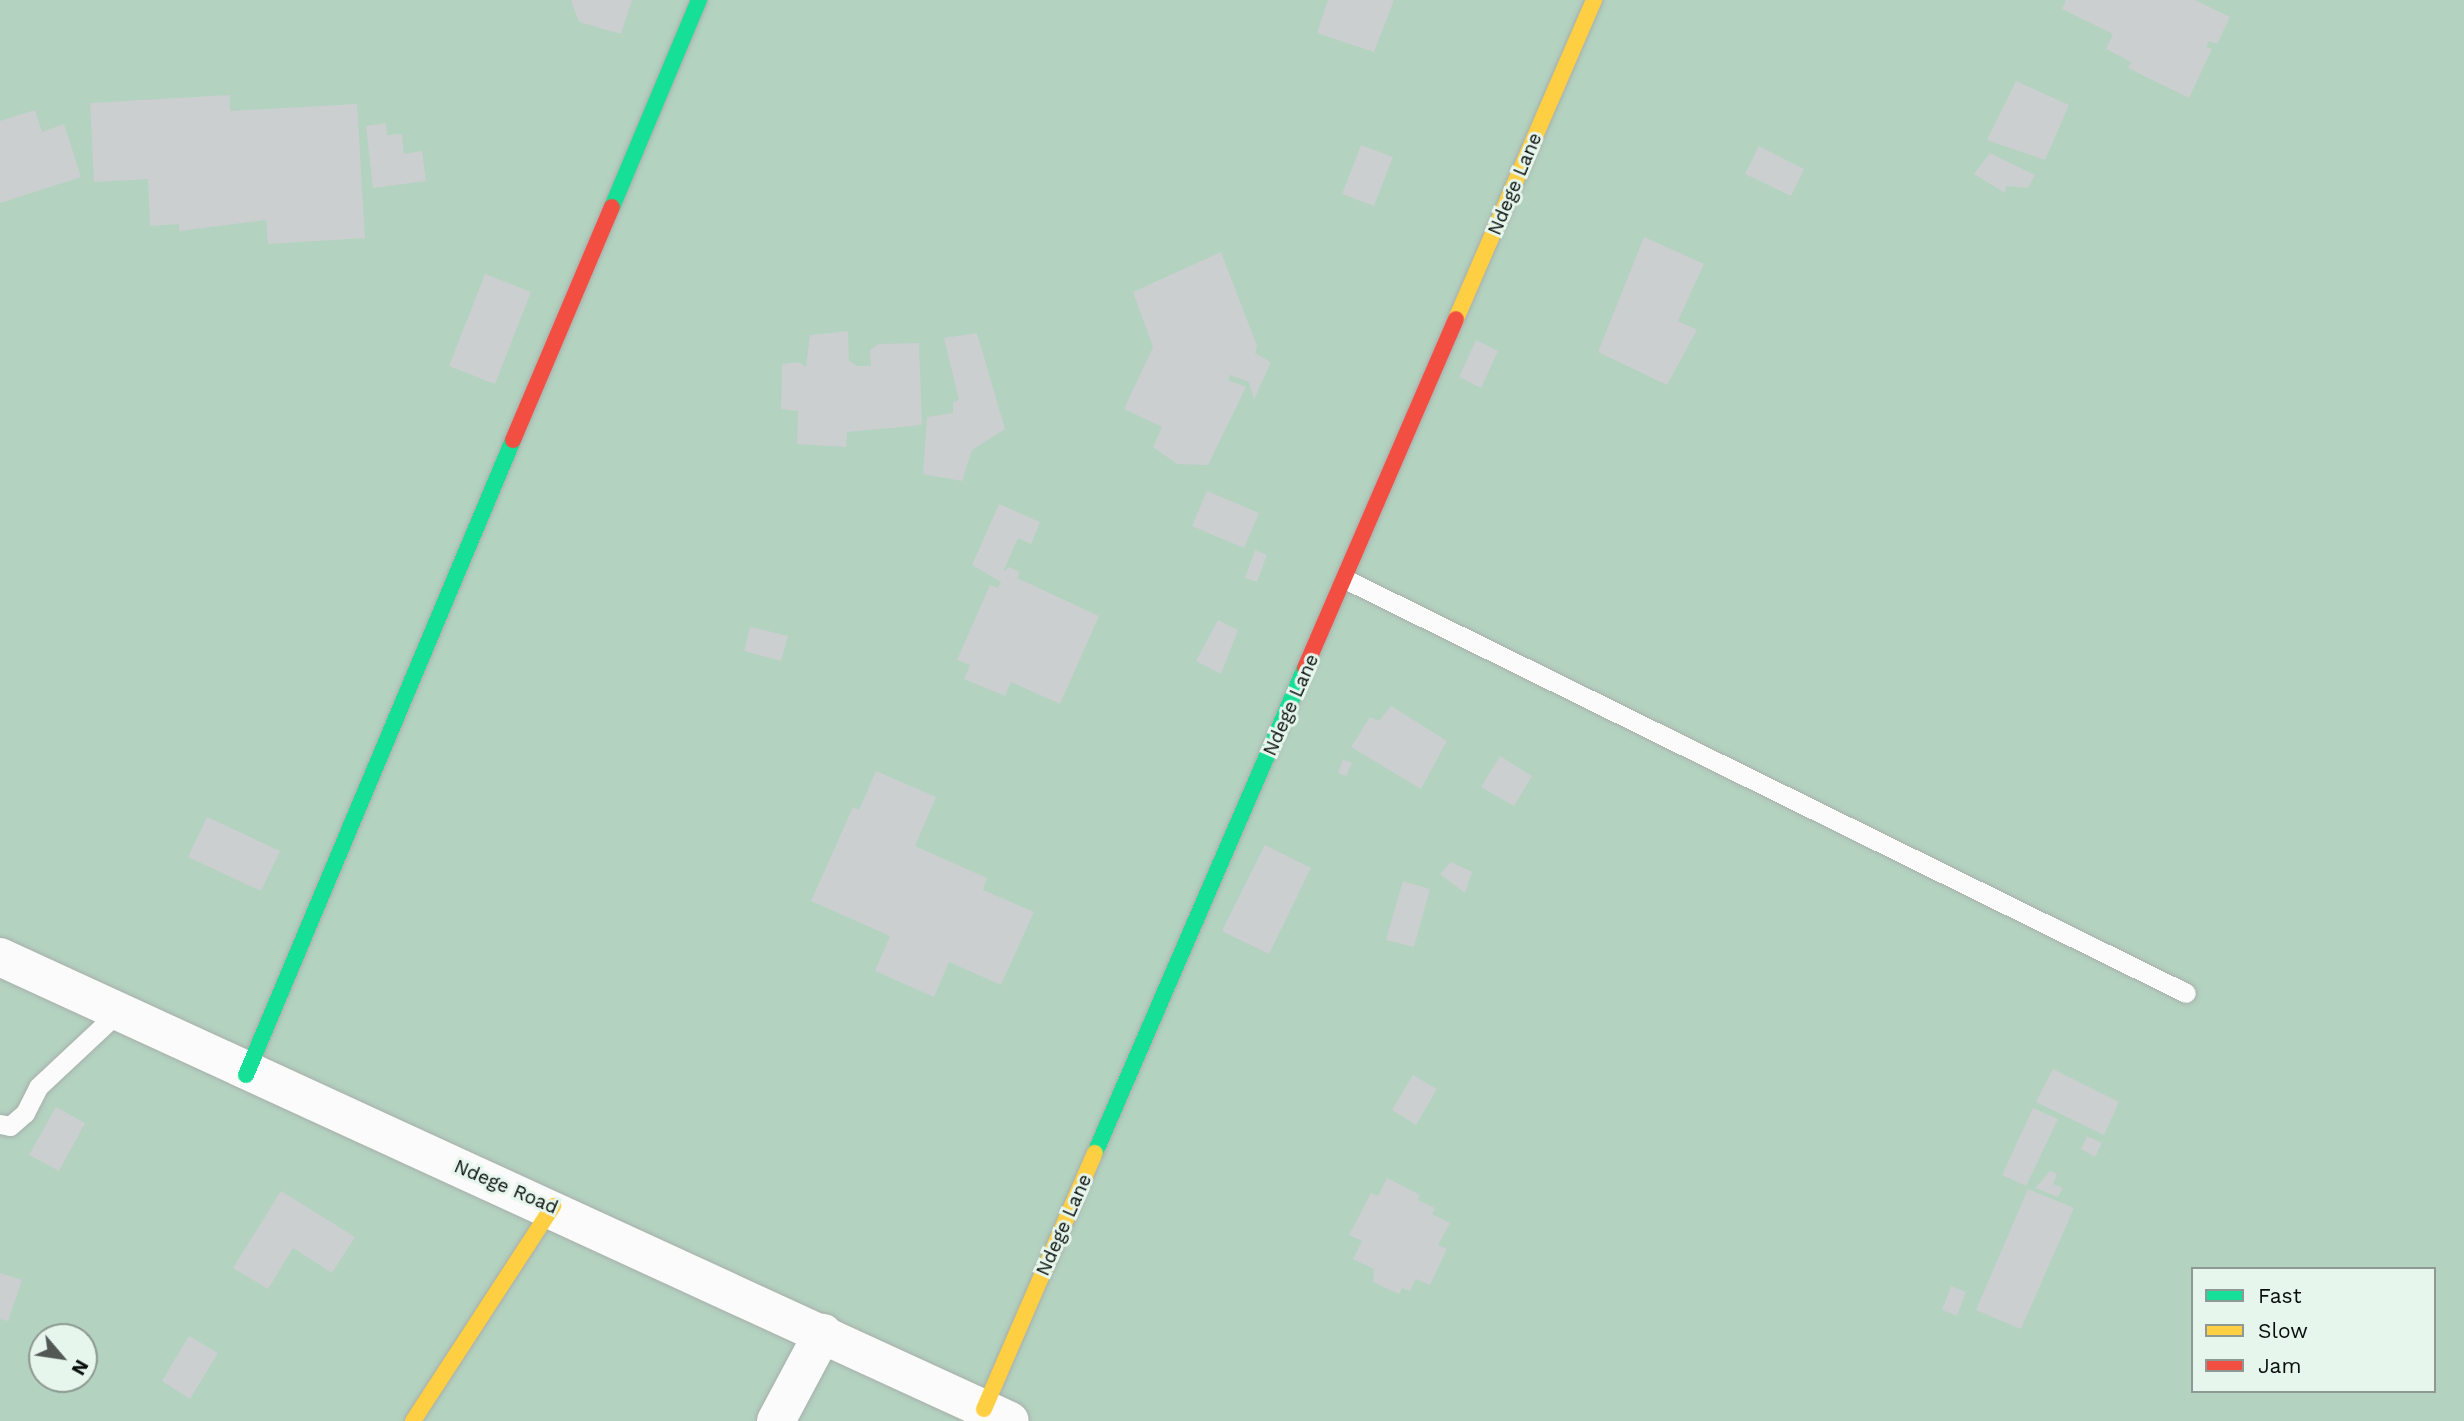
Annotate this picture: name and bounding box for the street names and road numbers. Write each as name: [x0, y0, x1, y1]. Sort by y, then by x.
street label: Ndege Lane: [1483, 129, 1547, 239]
street label: Ndege Lane: [1258, 651, 1324, 759]
street label: Ndege Road: [451, 1155, 561, 1219]
street label: Ndege Lane: [1031, 1171, 1097, 1279]

